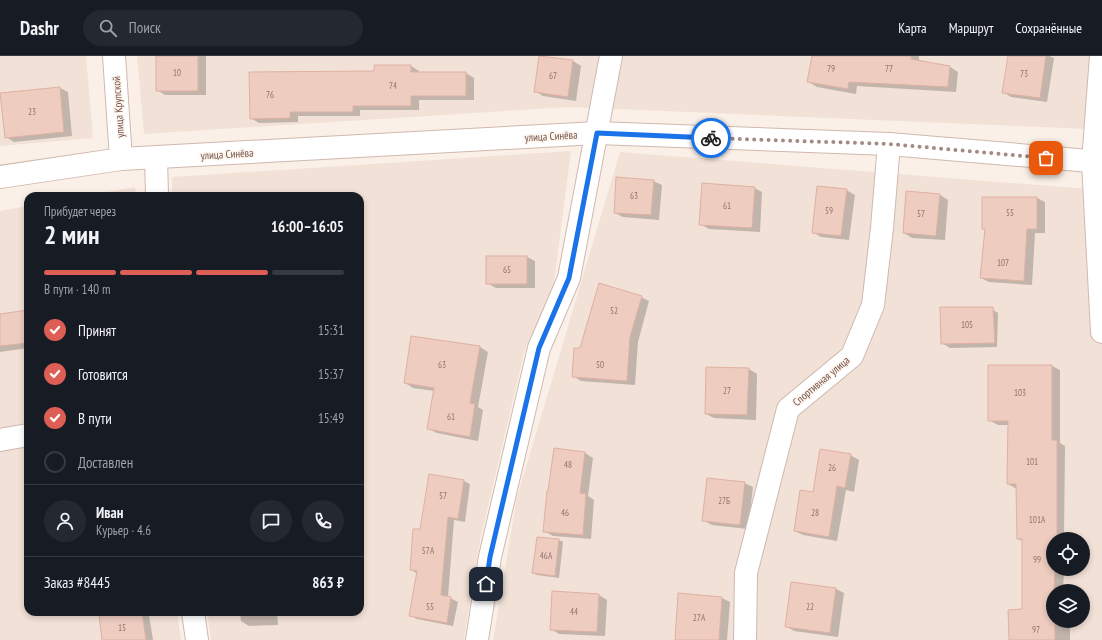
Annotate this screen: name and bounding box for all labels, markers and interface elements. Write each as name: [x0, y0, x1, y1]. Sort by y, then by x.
search box: [83, 10, 363, 46]
text: Dashr: [20, 16, 59, 40]
icon: search: [97, 17, 119, 39]
text: Поиск: [129, 18, 161, 37]
text: Карта: [898, 19, 927, 37]
text: Маршрут: [949, 19, 993, 37]
text: Сохранённые: [1015, 19, 1082, 37]
house number: 79: [827, 63, 835, 74]
house number: 77: [885, 63, 893, 74]
house number: 10: [173, 67, 181, 78]
house number: 73: [1020, 68, 1028, 79]
house number: 67: [549, 70, 557, 81]
street label: улица Крупской: [109, 76, 127, 138]
house number: 74: [389, 80, 397, 91]
house number: 76: [266, 89, 274, 100]
house number: 23: [28, 106, 36, 117]
courier: [691, 118, 731, 158]
icon: bike: [700, 127, 722, 149]
street label: улица Синёва: [524, 128, 578, 144]
pin: [1029, 141, 1063, 175]
street label: улица Синёва: [200, 146, 254, 162]
icon: bag: [1035, 147, 1057, 169]
house number: 63: [630, 190, 638, 201]
house number: 61: [723, 200, 731, 211]
text: Прибудет через: [44, 203, 116, 220]
house number: 59: [825, 205, 833, 216]
house number: 55: [1006, 207, 1014, 218]
house number: 57: [917, 208, 925, 219]
text: 16:00–16:05: [271, 217, 344, 236]
text: 2 мин: [44, 218, 99, 251]
house number: 107: [997, 257, 1009, 268]
house number: 65: [503, 264, 511, 275]
text: В пути · 140 m: [44, 281, 110, 298]
house number: 52: [610, 305, 618, 316]
icon: check: [44, 319, 66, 341]
house number: 105: [961, 319, 973, 330]
text: Принят: [78, 321, 116, 340]
text: 15:31: [318, 322, 344, 339]
street label: Спортивная улица: [790, 353, 852, 409]
house number: 63: [438, 359, 446, 370]
house number: 50: [596, 359, 604, 370]
icon: check: [44, 363, 66, 385]
text: Готовится: [78, 365, 128, 384]
text: 15:37: [318, 366, 344, 383]
house number: 27: [723, 385, 731, 396]
house number: 103: [1014, 387, 1026, 398]
icon: check: [44, 407, 66, 429]
text: В пути: [78, 409, 112, 428]
text: 15:49: [318, 410, 344, 427]
house number: 61: [447, 411, 455, 422]
text: Доставлен: [78, 453, 133, 472]
house number: 101: [1026, 456, 1038, 467]
house number: 48: [564, 459, 572, 470]
house number: 26: [828, 462, 836, 473]
house number: 57: [439, 490, 447, 501]
house number: 27Б: [718, 495, 730, 506]
button: person: [44, 500, 86, 542]
button: chat: [250, 500, 292, 542]
button: phone: [302, 500, 344, 542]
text: Иван: [96, 503, 123, 522]
house number: 46: [561, 507, 569, 518]
house number: 28: [811, 507, 819, 518]
house number: 101А: [1029, 514, 1046, 525]
text: Курьер · 4.6: [96, 522, 151, 539]
map controls: [1046, 532, 1090, 628]
button: locate: [1046, 532, 1090, 576]
house number: 57А: [422, 545, 435, 556]
house number: 46А: [540, 550, 553, 561]
house number: 99: [1033, 554, 1041, 565]
pin: [469, 567, 503, 601]
text: Заказ #8445: [44, 573, 111, 592]
text: 863 ₽: [312, 573, 344, 592]
icon: home: [475, 573, 497, 595]
button: layers: [1046, 584, 1090, 628]
house number: 55: [426, 601, 434, 612]
house number: 22: [806, 601, 814, 612]
house number: 44: [570, 606, 578, 617]
house number: 27А: [693, 612, 706, 623]
house number: 15: [118, 622, 126, 633]
house number: 97: [1032, 624, 1040, 635]

